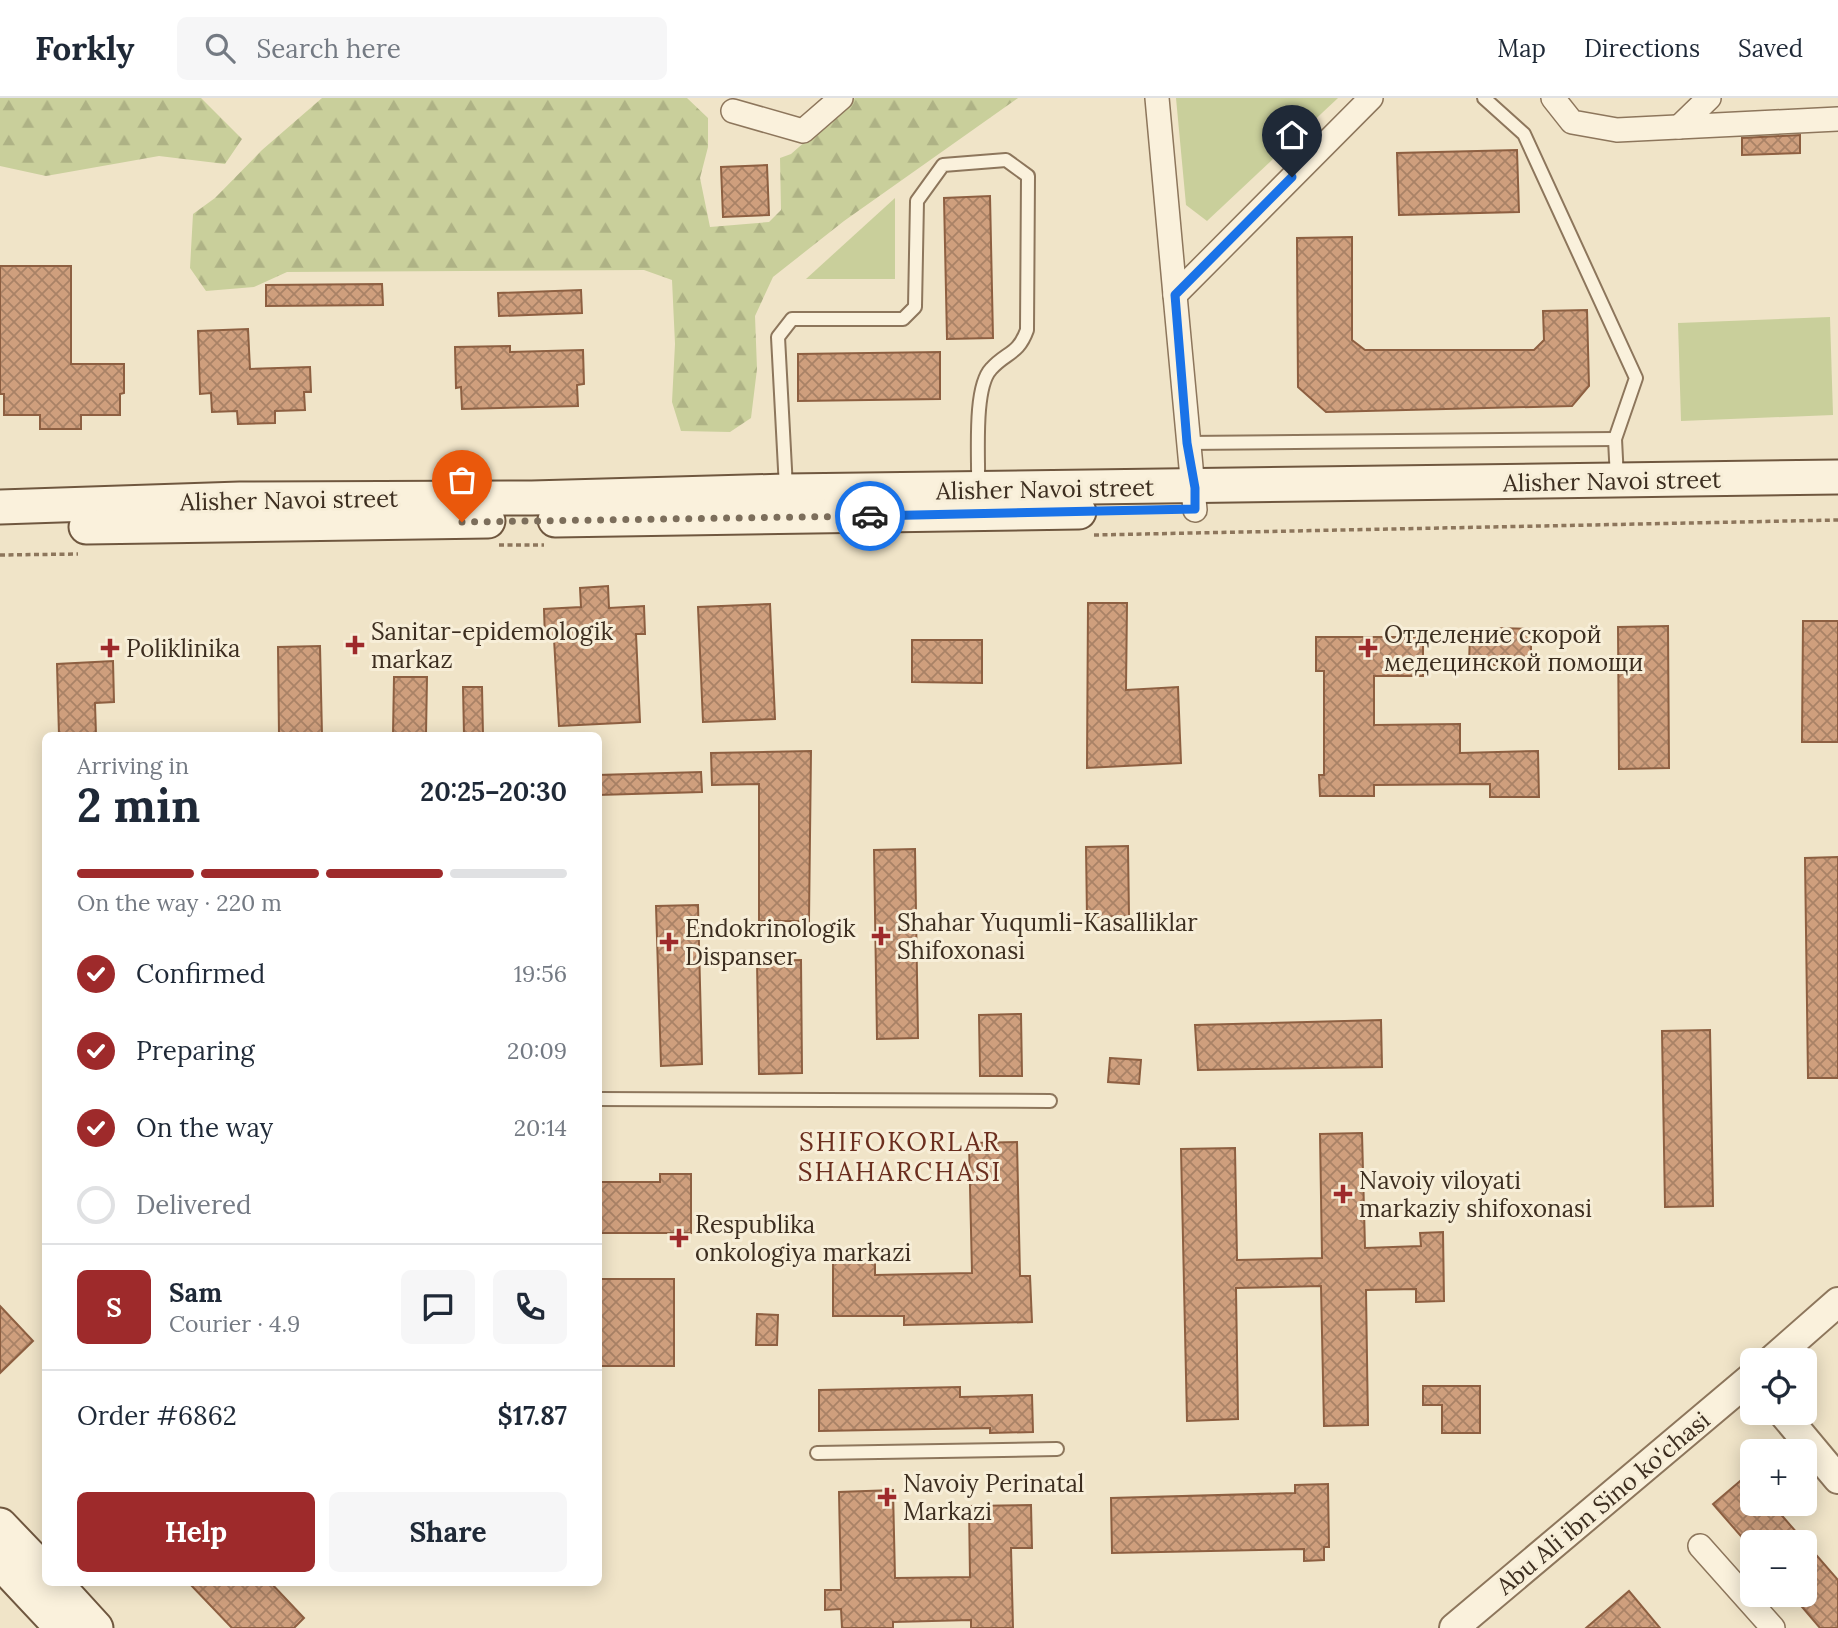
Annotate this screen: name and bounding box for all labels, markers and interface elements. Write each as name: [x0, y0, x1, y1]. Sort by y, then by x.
search box: [177, 17, 667, 80]
text: Forkly: [35, 27, 135, 69]
icon: search: [201, 29, 239, 67]
text: Search here: [257, 32, 401, 65]
text: Map: [1497, 33, 1546, 64]
text: Directions: [1584, 33, 1700, 64]
text: Saved: [1738, 33, 1803, 64]
pin: [1262, 105, 1322, 177]
icon: home: [1273, 116, 1311, 154]
pin: [432, 450, 492, 522]
icon: bag: [443, 461, 481, 499]
street label: Alisher Navoi street: [1501, 464, 1722, 498]
street label: Alisher Navoi street: [934, 472, 1155, 506]
courier: [835, 481, 905, 551]
street label: Alisher Navoi street: [178, 483, 399, 517]
icon: car: [851, 497, 889, 535]
place label: Sanitar-epidemologik markaz: [371, 616, 613, 675]
place label: Отделение скорой медецинской помощи: [1384, 619, 1643, 678]
place label: Poliklinika: [126, 633, 240, 664]
marker: Sanitar-epidemologik markaz: [345, 635, 365, 655]
marker: Poliklinika: [100, 638, 120, 658]
marker: Отделение скорой медецинской помощи: [1358, 638, 1378, 658]
text: Arriving in: [77, 751, 189, 780]
text: 20:25–20:30: [420, 775, 567, 808]
text: 2 min: [77, 776, 200, 835]
text: On the way · 220 m: [77, 888, 282, 917]
place label: Shahar Yuqumli-Kasalliklar Shifoxonasi: [897, 907, 1198, 966]
place label: Endokrinologik Dispanser: [685, 913, 856, 972]
marker: Shahar Yuqumli-Kasalliklar Shifoxonasi: [871, 926, 891, 946]
marker: Endokrinologik Dispanser: [659, 932, 679, 952]
icon: check: [77, 955, 115, 993]
text: Confirmed: [136, 957, 265, 990]
text: 19:56: [514, 959, 567, 988]
icon: check: [77, 1032, 115, 1070]
text: Preparing: [136, 1034, 255, 1067]
text: 20:09: [507, 1036, 567, 1065]
icon: check: [77, 1109, 115, 1147]
text: On the way: [136, 1111, 273, 1144]
text: 20:14: [514, 1113, 567, 1142]
district label: SHIFOKORLAR SHAHARCHASI: [798, 1125, 1002, 1188]
place label: Navoiy viloyati markaziy shifoxonasi: [1359, 1165, 1592, 1224]
marker: Navoiy viloyati markaziy shifoxonasi: [1333, 1184, 1353, 1204]
text: Delivered: [136, 1188, 252, 1221]
place label: Respublika onkologiya markazi: [695, 1209, 911, 1268]
marker: Respublika onkologiya markazi: [669, 1228, 689, 1248]
button: chat: [401, 1270, 475, 1344]
button: phone: [493, 1270, 567, 1344]
text: Sam: [169, 1276, 222, 1309]
text: S: [106, 1291, 122, 1324]
text: Courier · 4.9: [169, 1309, 300, 1338]
map controls: [1740, 1348, 1817, 1607]
button: locate: [1740, 1348, 1817, 1425]
text: Order #6862: [77, 1399, 237, 1432]
text: $17.87: [497, 1399, 567, 1432]
street label: Abu Ali ibn Sino ko'chasi: [1489, 1405, 1716, 1602]
button: +: [1740, 1439, 1817, 1516]
place label: Navoiy Perinatal Markazi: [903, 1468, 1084, 1527]
marker: Navoiy Perinatal Markazi: [877, 1487, 897, 1507]
button: Help: [77, 1492, 315, 1572]
button: Share: [329, 1492, 567, 1572]
button: −: [1740, 1530, 1817, 1607]

